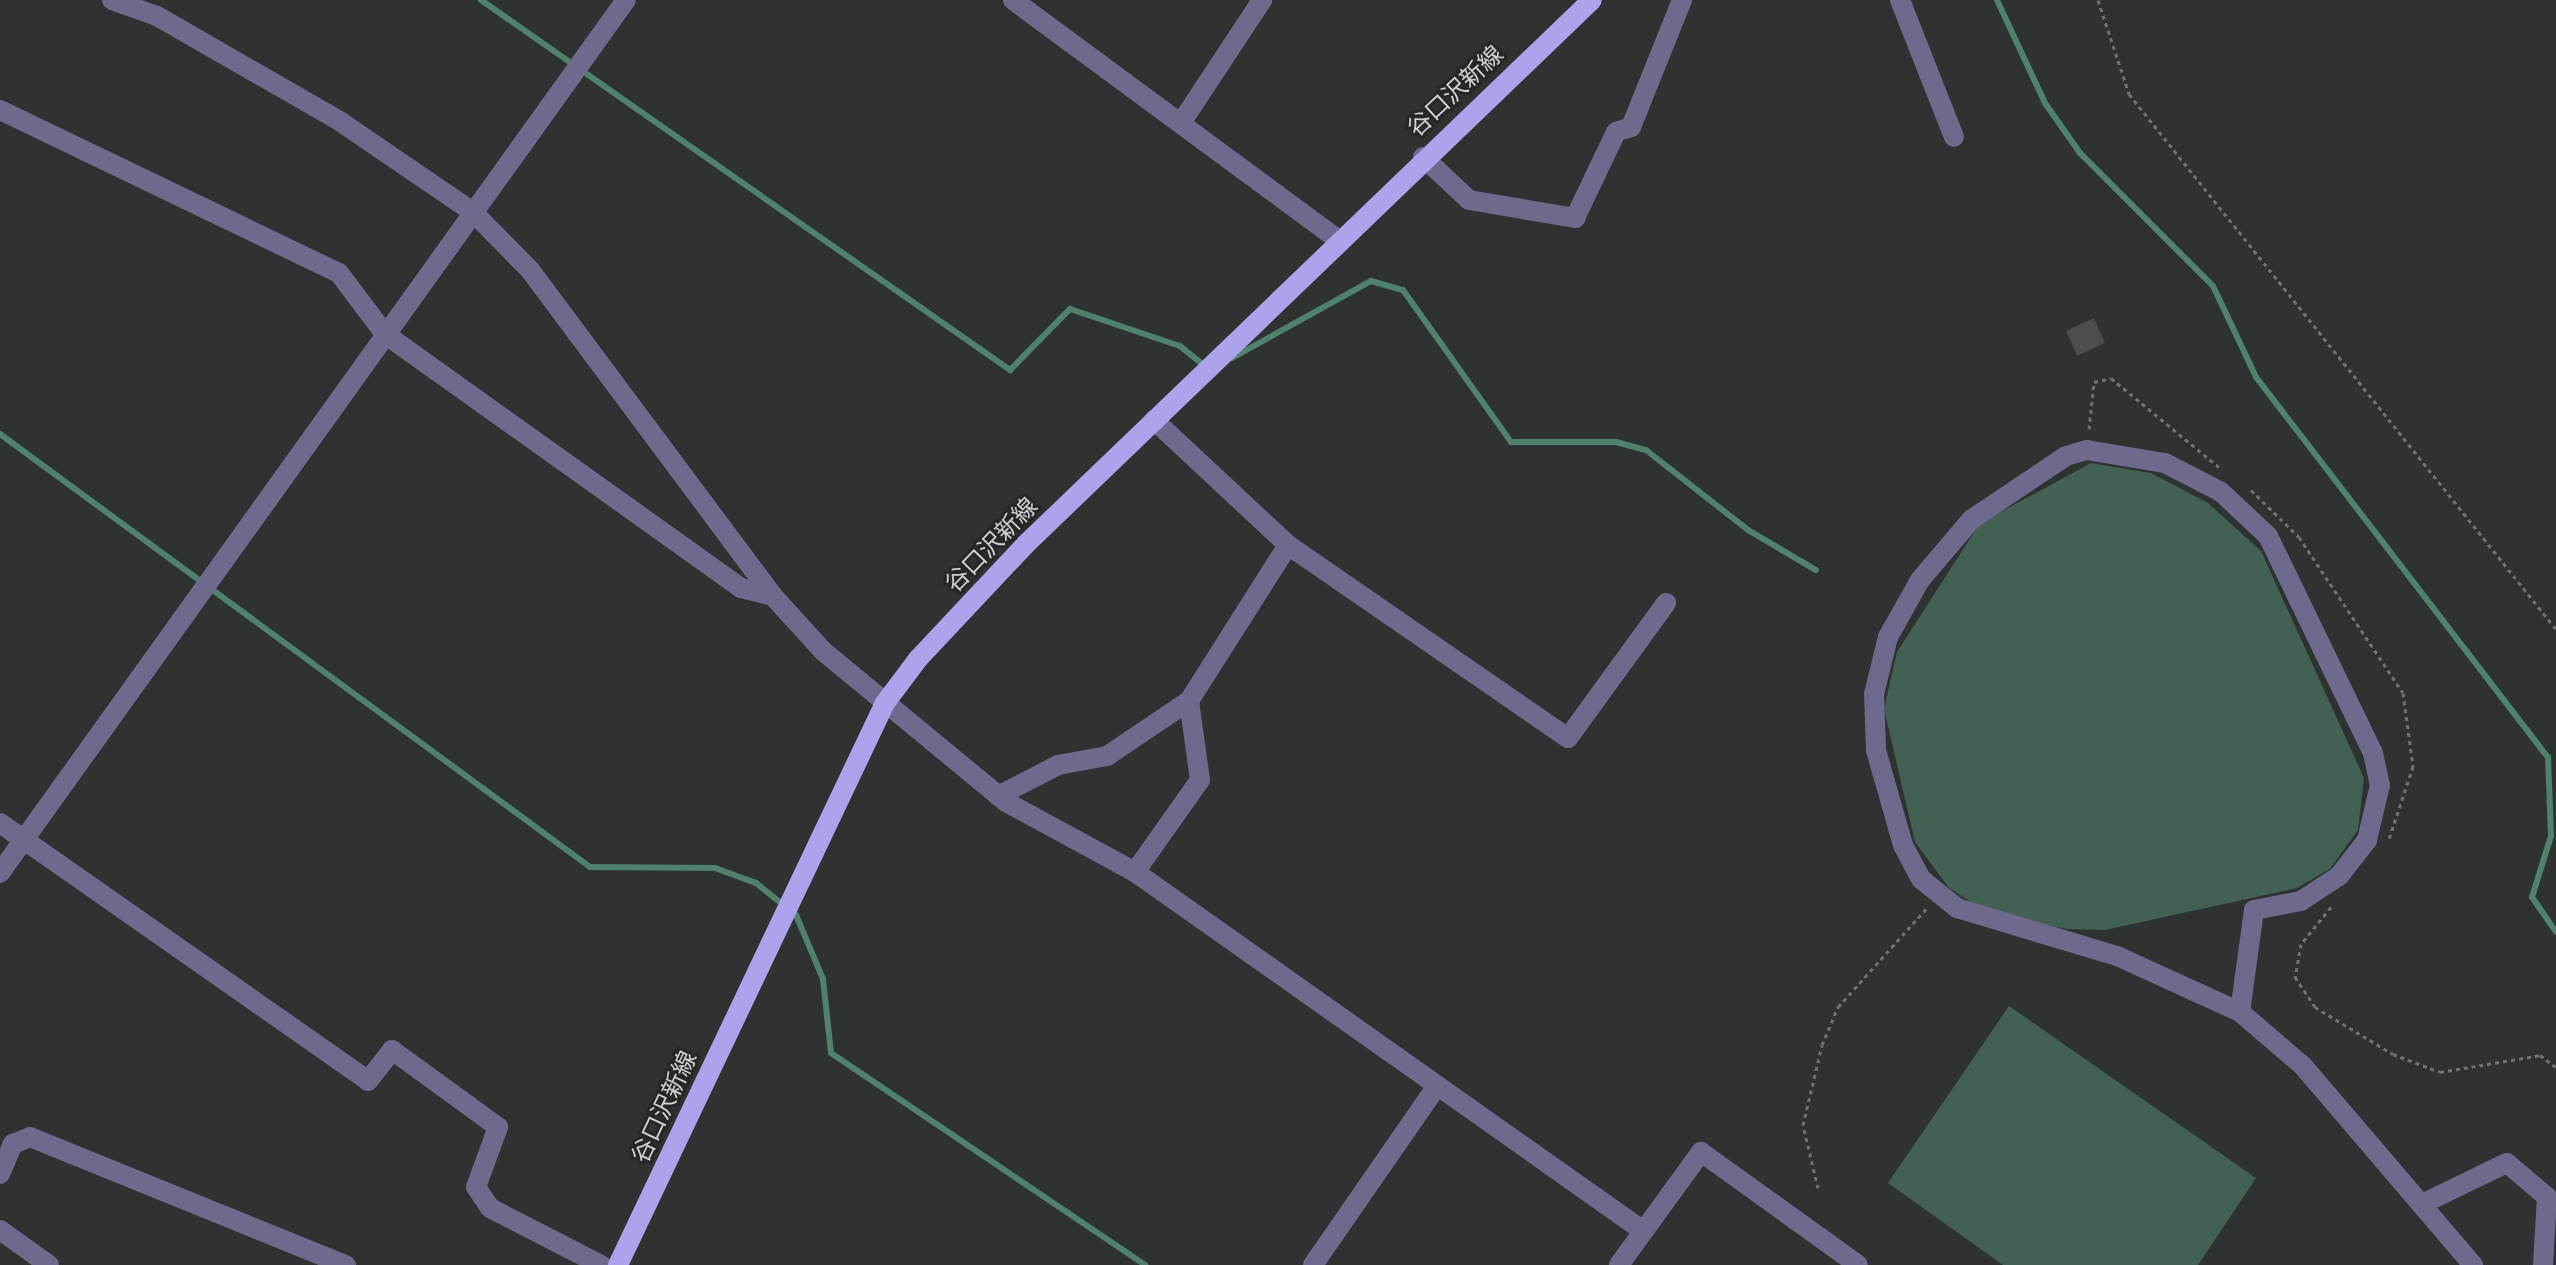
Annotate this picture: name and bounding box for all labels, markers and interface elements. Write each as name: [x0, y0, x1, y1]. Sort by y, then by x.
street label: 谷口沢新線: [1401, 40, 1509, 142]
street label: 谷口沢新線: [939, 492, 1043, 598]
street label: 谷口沢新線: [626, 1047, 702, 1167]

